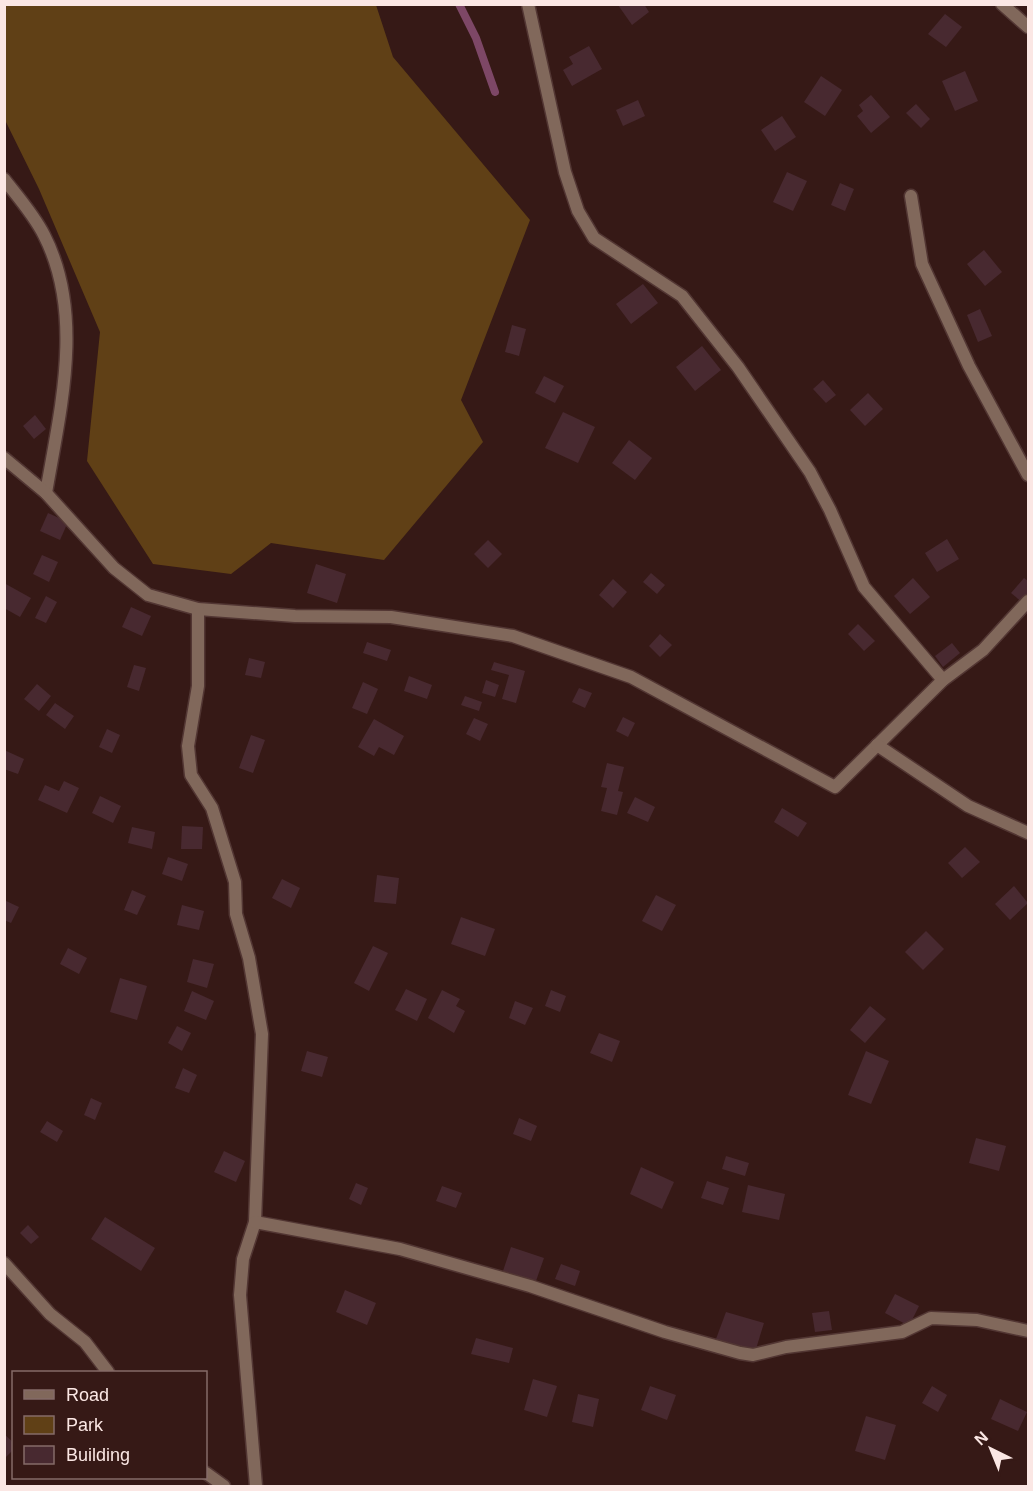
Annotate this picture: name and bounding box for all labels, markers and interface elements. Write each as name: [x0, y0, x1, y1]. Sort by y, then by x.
legend: [12, 1371, 207, 1479]
text: Road: [66, 1385, 109, 1405]
text: Park: [66, 1415, 104, 1435]
north arrow: [961, 1419, 1021, 1479]
text: N: [971, 1428, 991, 1449]
text: Building: [66, 1445, 130, 1465]

